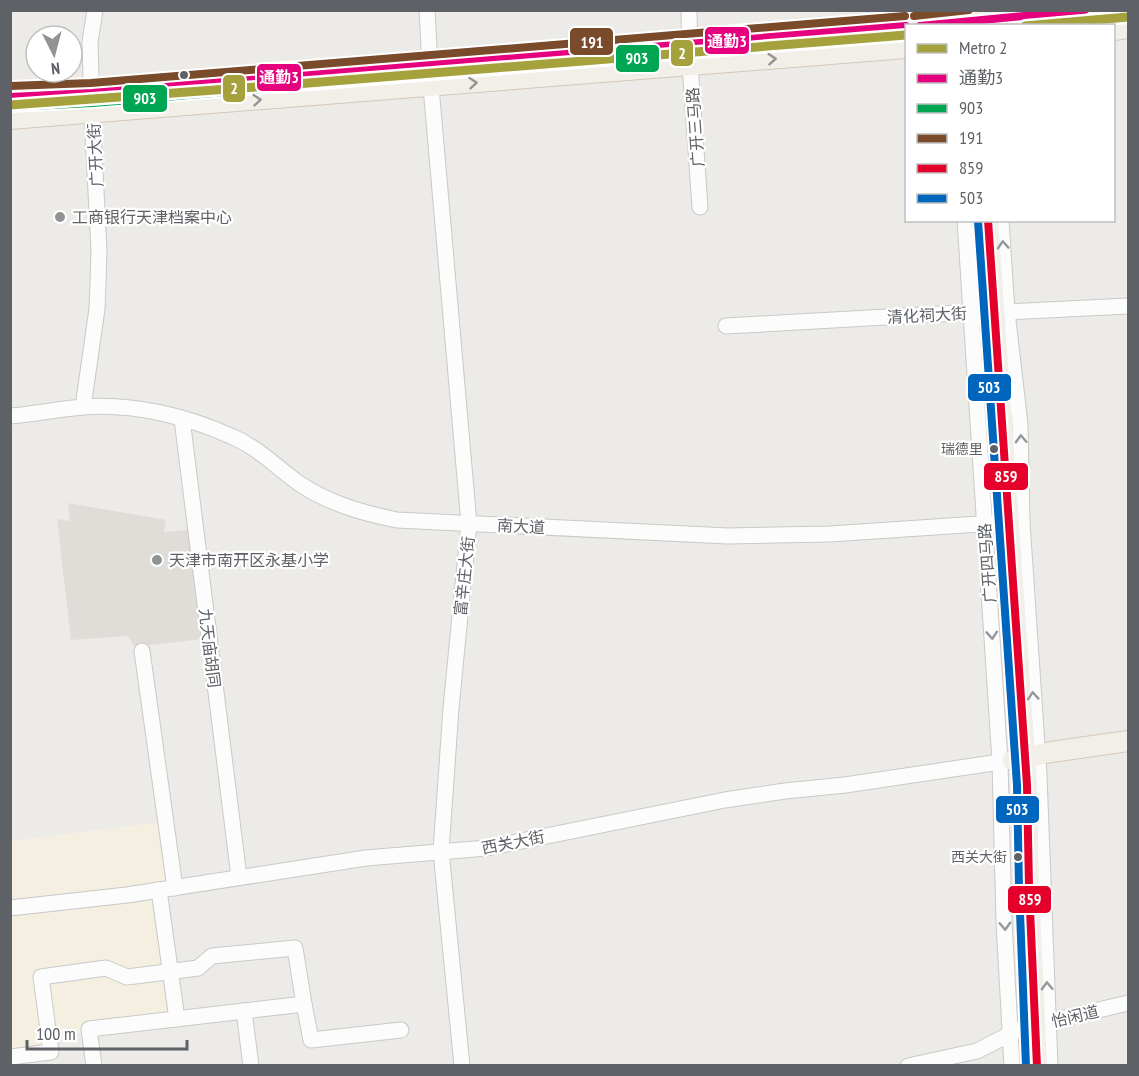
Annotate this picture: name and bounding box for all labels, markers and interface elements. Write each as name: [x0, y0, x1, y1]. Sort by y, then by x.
north arrow: [24, 24, 84, 84]
legend: [905, 24, 1115, 222]
line badge: 通勤3: [704, 26, 750, 55]
line badge: 191: [569, 27, 614, 56]
text: 通勤3: [707, 31, 747, 51]
text: 191: [581, 32, 603, 52]
text: Metro 2: [959, 36, 1007, 59]
line badge: 2: [670, 39, 694, 67]
text: 2: [678, 43, 686, 63]
line badge: 903: [615, 44, 660, 73]
text: 903: [626, 48, 648, 68]
one-way arrow: [767, 52, 776, 65]
text: N: [50, 59, 61, 79]
line badge: 通勤3: [256, 63, 302, 92]
text: 通勤3: [959, 66, 1003, 89]
text: 通勤3: [259, 67, 299, 87]
unlabelled marker: [178, 69, 190, 81]
line badge: 2: [222, 74, 246, 103]
one-way arrow: [468, 77, 477, 90]
text: 2: [230, 78, 238, 98]
line badge: 903: [122, 84, 168, 113]
street label: 广开三马路: [682, 86, 708, 168]
text: 903: [134, 88, 156, 108]
one-way arrow: [253, 94, 262, 107]
text: 903: [959, 96, 983, 119]
street label: 广开大街: [83, 123, 107, 187]
text: 191: [959, 126, 983, 149]
text: 859: [959, 156, 983, 179]
text: 503: [959, 186, 983, 209]
place label: 工商银行天津档案中心: [72, 207, 232, 227]
marker: 工商银行天津档案中心: [53, 210, 67, 224]
one-way arrow: [996, 240, 1009, 249]
street label: 清化祠大街: [887, 303, 967, 327]
line badge: 503: [967, 373, 1012, 402]
text: 503: [978, 377, 1000, 397]
one-way arrow: [1014, 434, 1027, 443]
place label: 瑞德里: [941, 440, 983, 458]
marker: 瑞德里: [988, 443, 1000, 455]
line badge: 859: [983, 462, 1029, 491]
text: 859: [995, 466, 1017, 486]
street label: 南大道: [497, 515, 545, 537]
street label: 广开四马路: [974, 522, 1000, 604]
street label: 富辛庄大街: [450, 535, 478, 617]
place label: 天津市南开区永基小学: [169, 550, 329, 570]
marker: 天津市南开区永基小学: [150, 553, 164, 567]
street label: 九天庙胡同: [195, 607, 225, 689]
one-way arrow: [985, 631, 998, 640]
one-way arrow: [1027, 692, 1040, 701]
line badge: 503: [995, 795, 1040, 824]
text: 503: [1006, 799, 1028, 819]
street label: 西关大街: [480, 826, 546, 858]
place label: 西关大街: [951, 848, 1007, 866]
marker: 西关大街: [1012, 851, 1024, 863]
line badge: 859: [1007, 885, 1052, 914]
text: 859: [1019, 889, 1041, 909]
one-way arrow: [998, 921, 1011, 930]
one-way arrow: [1041, 982, 1053, 991]
street label: 怡闲道: [1049, 1001, 1101, 1031]
scale bar: [27, 1013, 188, 1051]
text: 100 m: [36, 1022, 76, 1045]

